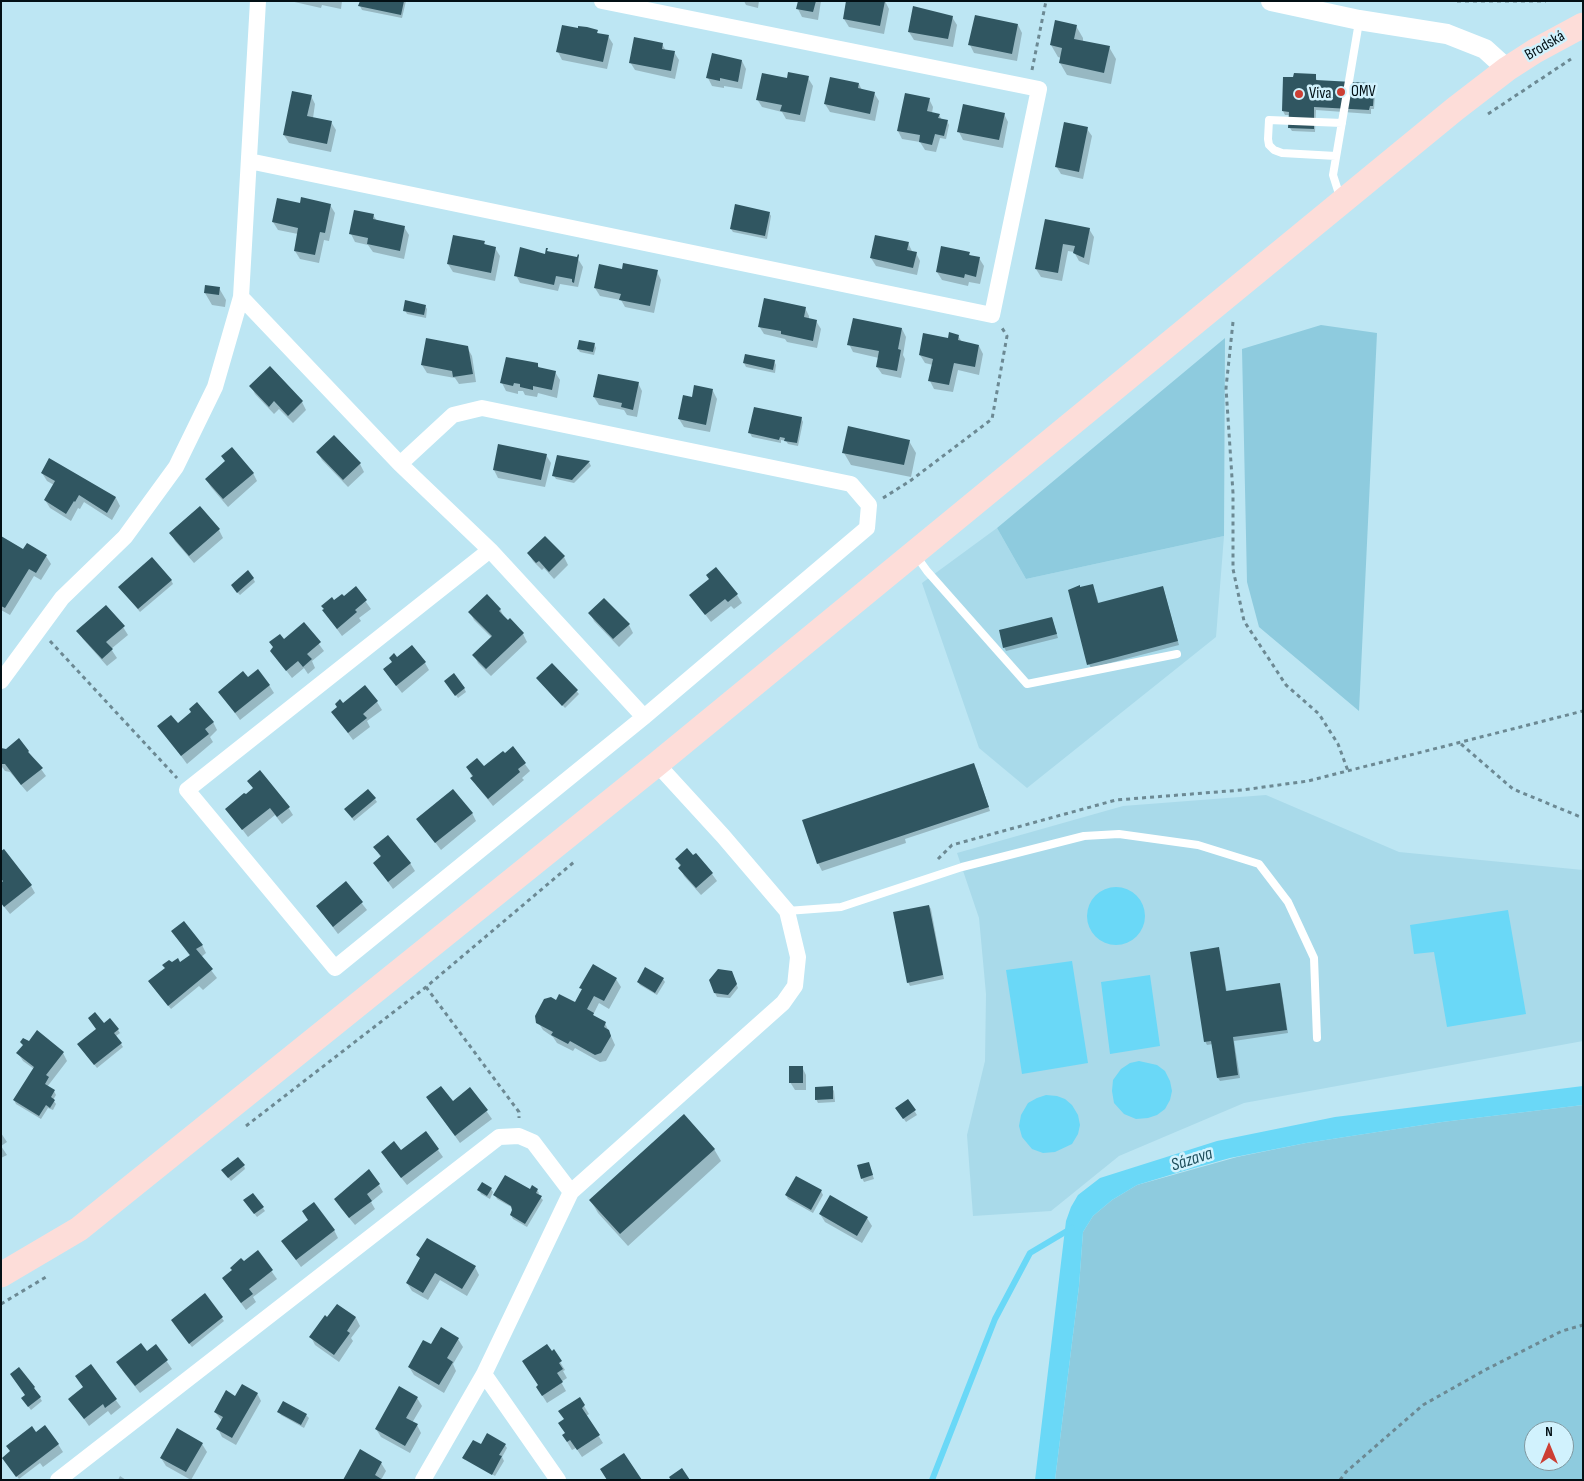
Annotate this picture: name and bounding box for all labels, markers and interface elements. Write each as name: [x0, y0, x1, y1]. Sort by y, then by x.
street label: Brodská: [1522, 27, 1568, 65]
place label: OMV: [1351, 82, 1376, 102]
place label: Viva: [1309, 84, 1331, 104]
marker: OMV: [1335, 86, 1347, 98]
marker: Viva: [1293, 88, 1305, 100]
water label: Sázava: [1169, 1143, 1215, 1177]
north arrow: [1524, 1421, 1574, 1471]
text: N: [1545, 1423, 1553, 1440]

